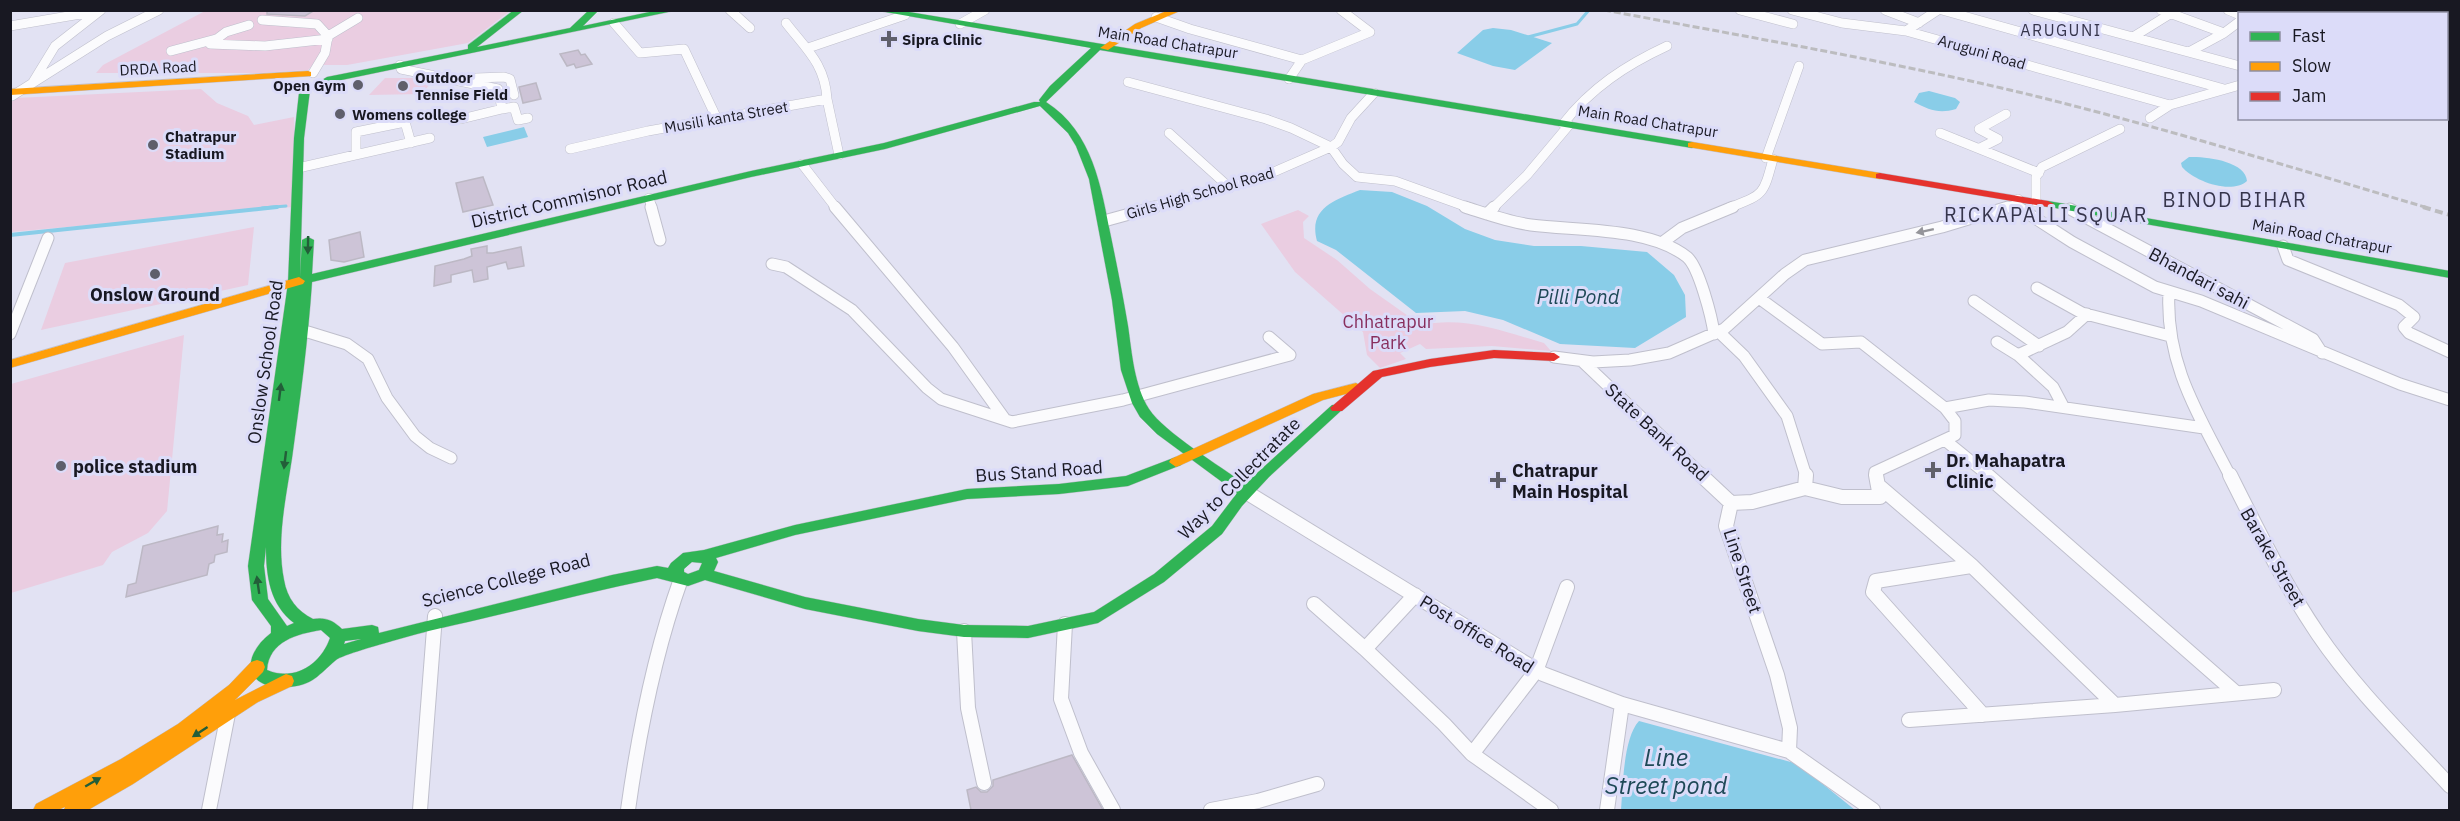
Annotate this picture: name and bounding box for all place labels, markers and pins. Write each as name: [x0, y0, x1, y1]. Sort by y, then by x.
marker: Sipra Clinic: [880, 30, 898, 48]
place label: Sipra Clinic: [902, 30, 983, 49]
place label: Outdoor Tennise Field: [415, 68, 508, 104]
place label: Open Gym: [273, 76, 346, 95]
marker: Open Gym: [351, 78, 365, 92]
marker: Outdoor Tennise Field: [396, 79, 410, 93]
place label: Womens college: [352, 105, 467, 124]
marker: Womens college: [333, 107, 347, 121]
place label: Chatrapur Stadium: [165, 127, 236, 163]
marker: Chatrapur Stadium: [146, 138, 160, 152]
marker: Onslow Ground: [148, 267, 162, 281]
place label: Onslow Ground: [90, 283, 220, 306]
place label: Dr. Mahapatra Clinic: [1946, 449, 2065, 493]
place label: police stadium: [73, 455, 197, 478]
marker: police stadium: [54, 459, 68, 473]
place label: Chatrapur Main Hospital: [1512, 459, 1629, 503]
marker: Dr. Mahapatra Clinic: [1924, 461, 1942, 479]
marker: Chatrapur Main Hospital: [1489, 471, 1507, 489]

